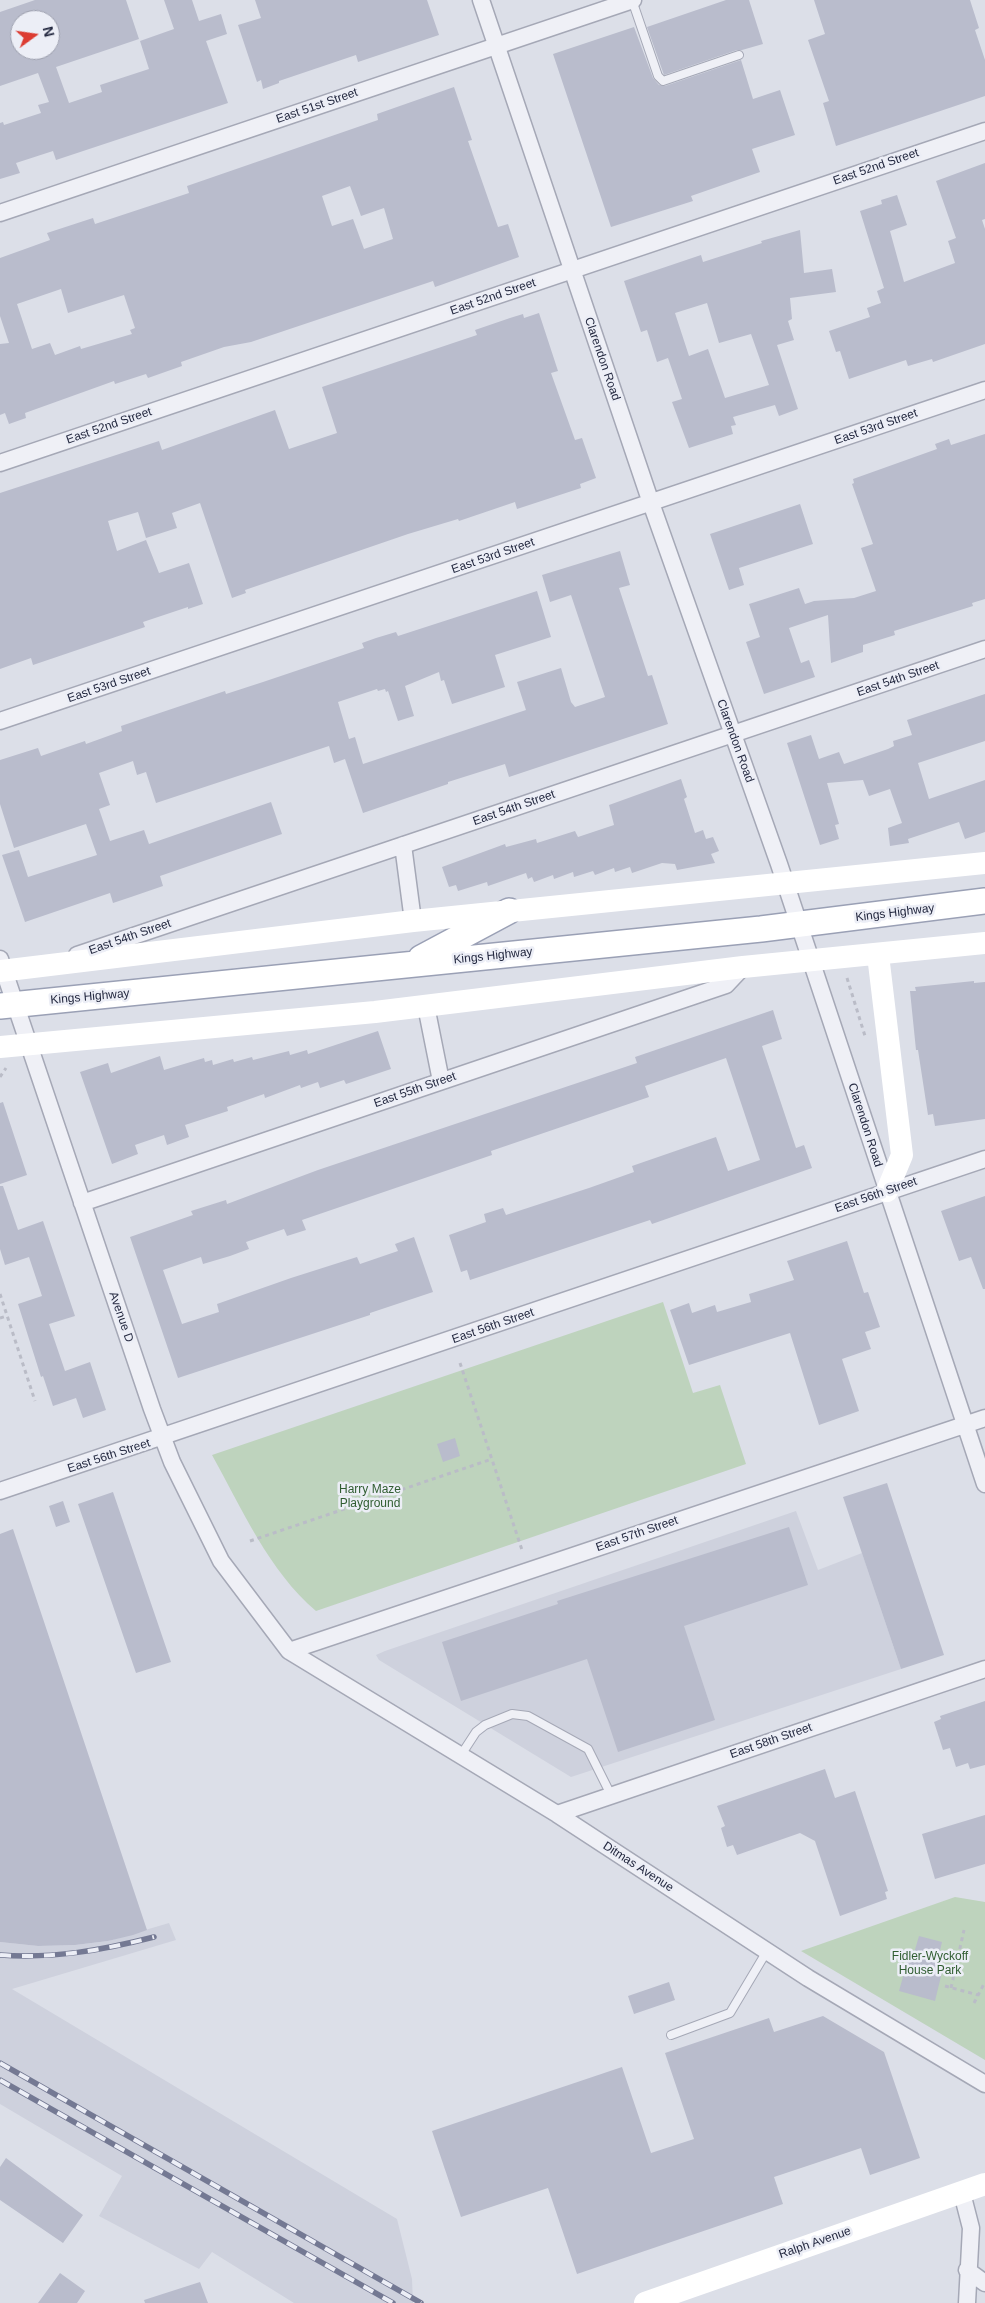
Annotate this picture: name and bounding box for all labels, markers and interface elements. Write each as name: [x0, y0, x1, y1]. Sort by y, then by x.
north arrow: [10, 10, 60, 60]
text: N: [40, 25, 58, 38]
street label: East 51st Street: [274, 85, 360, 127]
street label: East 52nd Street: [831, 146, 921, 188]
street label: East 52nd Street: [448, 276, 538, 318]
street label: Clarendon Road: [581, 315, 623, 403]
street label: East 52nd Street: [64, 405, 154, 447]
street label: East 53rd Street: [833, 406, 919, 448]
street label: East 53rd Street: [450, 535, 536, 577]
street label: East 54th Street: [855, 658, 941, 700]
street label: East 53rd Street: [66, 664, 152, 706]
street label: Clarendon Road: [713, 697, 757, 785]
street label: East 54th Street: [471, 787, 557, 829]
street label: Kings Highway: [855, 901, 935, 925]
street label: East 54th Street: [87, 916, 173, 958]
street label: Kings Highway: [453, 945, 533, 967]
street label: Kings Highway: [50, 986, 130, 1008]
street label: East 55th Street: [372, 1069, 458, 1111]
street label: Clarendon Road: [845, 1081, 885, 1169]
street label: East 56th Street: [833, 1174, 919, 1216]
street label: Avenue D: [106, 1290, 136, 1344]
street label: East 56th Street: [450, 1305, 536, 1347]
street label: East 56th Street: [66, 1436, 152, 1476]
park label: Harry Maze Playground: [339, 1483, 401, 1511]
street label: East 57th Street: [594, 1513, 680, 1555]
street label: East 58th Street: [728, 1720, 814, 1762]
street label: Ditmas Avenue: [600, 1839, 676, 1895]
park label: Fidler-Wyckoff House Park: [892, 1950, 968, 1978]
street label: Ralph Avenue: [777, 2224, 853, 2262]

